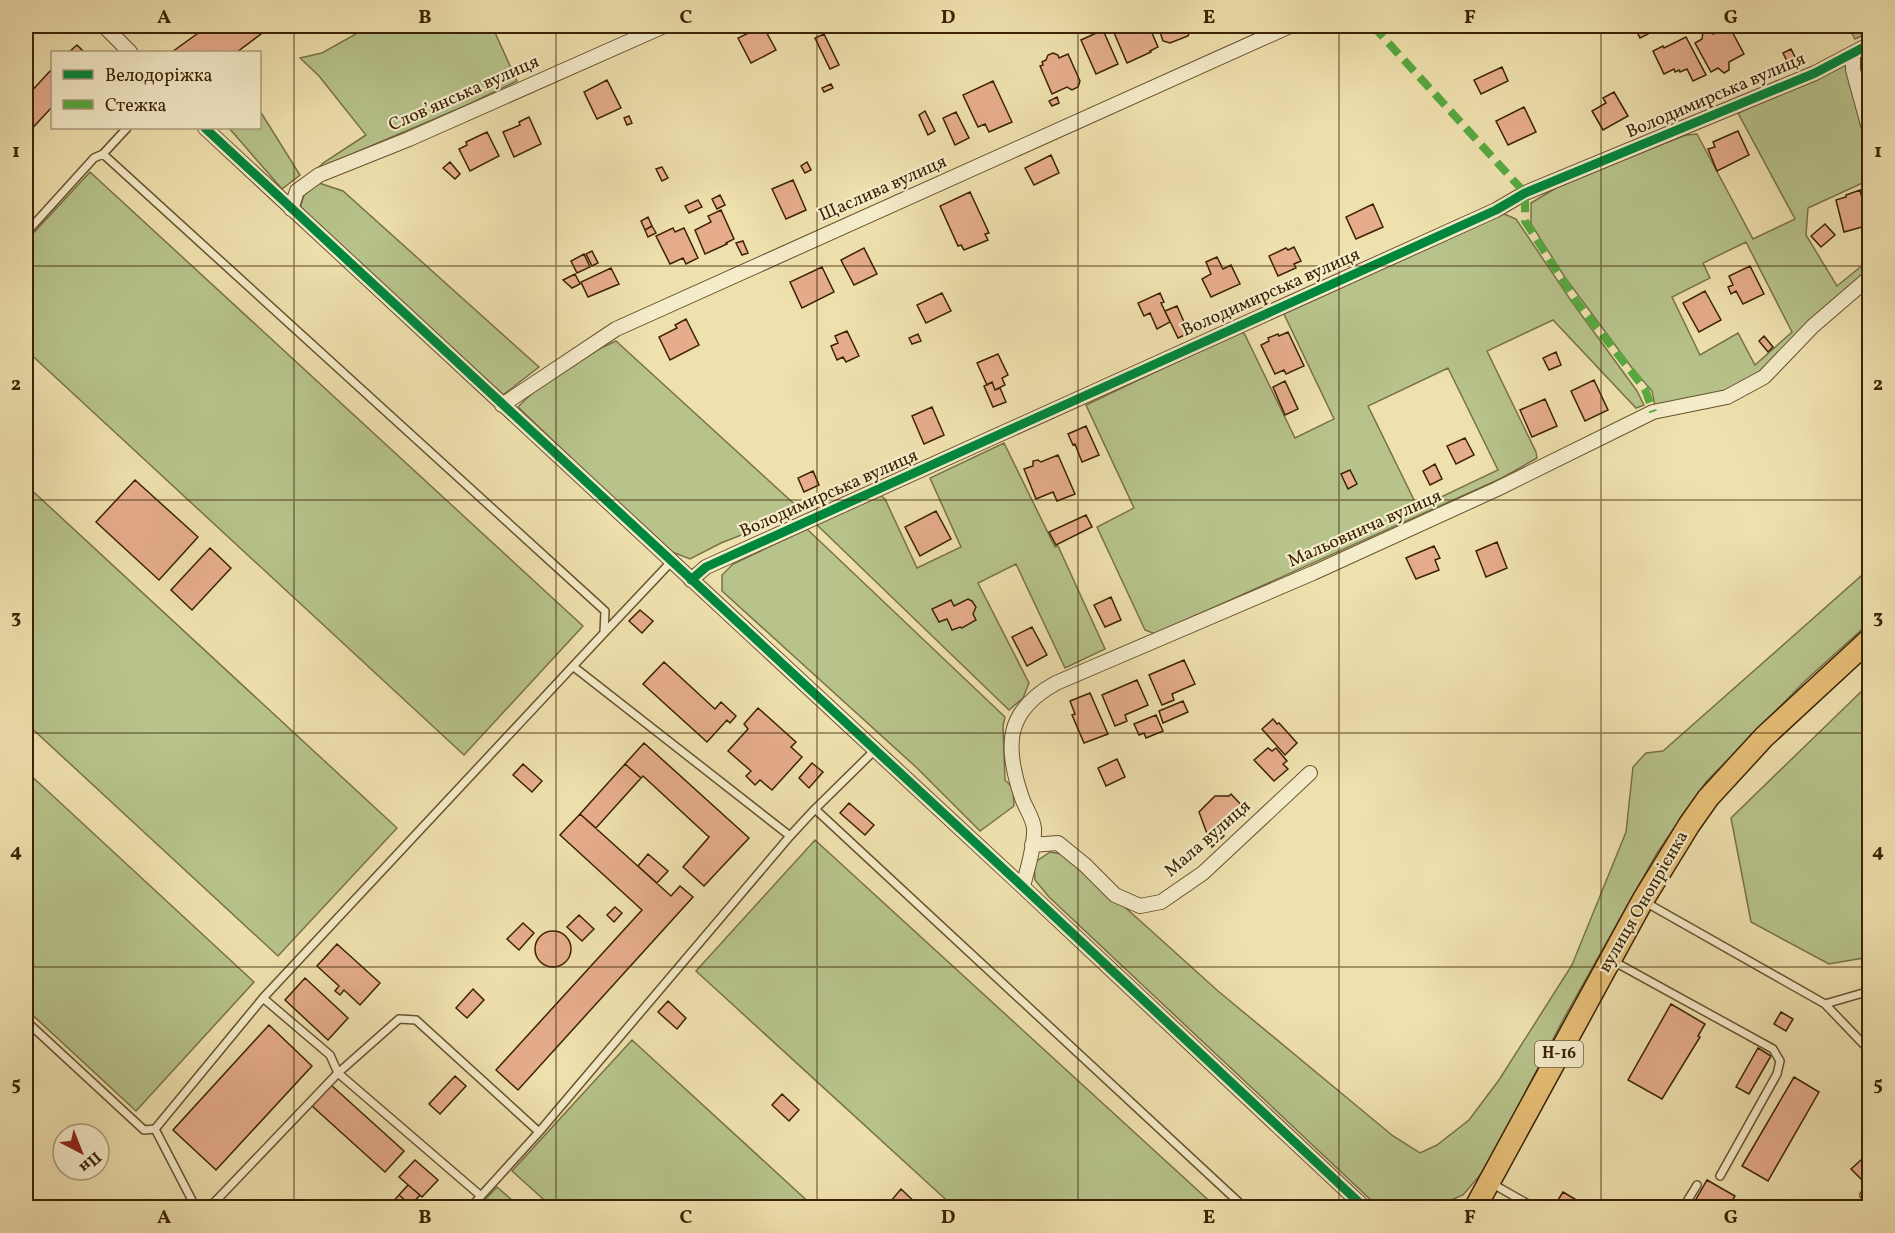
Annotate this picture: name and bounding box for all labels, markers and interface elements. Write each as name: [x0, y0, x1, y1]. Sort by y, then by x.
text: A: [157, 4, 171, 32]
text: B: [418, 4, 432, 32]
text: C: [680, 4, 693, 32]
text: D: [941, 4, 955, 32]
text: E: [1203, 4, 1215, 32]
text: F: [1464, 4, 1476, 32]
text: G: [1724, 4, 1738, 32]
street label: Володимирська вулиця: [1622, 47, 1810, 145]
street label: Словʼянська вулиця: [385, 50, 543, 138]
legend: [51, 51, 261, 129]
text: Велодоріжка: [105, 64, 213, 89]
text: Стежка: [105, 94, 167, 119]
text: 1: [12, 138, 20, 166]
text: 1: [1874, 138, 1882, 166]
street label: Щаслива вулиця: [815, 150, 951, 228]
street label: Володимирська вулиця: [1178, 242, 1364, 344]
text: 2: [11, 371, 21, 399]
text: 2: [1873, 371, 1883, 399]
street label: Володимирська вулиця: [736, 443, 922, 545]
street label: Мальовнича вулиця: [1284, 484, 1446, 574]
text: 3: [11, 604, 21, 632]
text: 3: [1873, 604, 1883, 632]
street label: Мала вулиця: [1159, 794, 1257, 884]
street label: вулиця Онопрієнка: [1593, 826, 1695, 978]
text: 4: [10, 838, 22, 866]
text: 4: [1872, 838, 1884, 866]
road number: Н-16: [1535, 1041, 1583, 1067]
text: 5: [11, 1071, 21, 1099]
text: 5: [1873, 1071, 1883, 1099]
north arrow: [51, 1122, 111, 1182]
text: Пн: [74, 1146, 106, 1177]
text: A: [157, 1204, 171, 1232]
text: B: [418, 1204, 432, 1232]
text: C: [680, 1204, 693, 1232]
text: D: [941, 1204, 955, 1232]
text: E: [1203, 1204, 1215, 1232]
text: F: [1464, 1204, 1476, 1232]
text: G: [1724, 1204, 1738, 1232]

